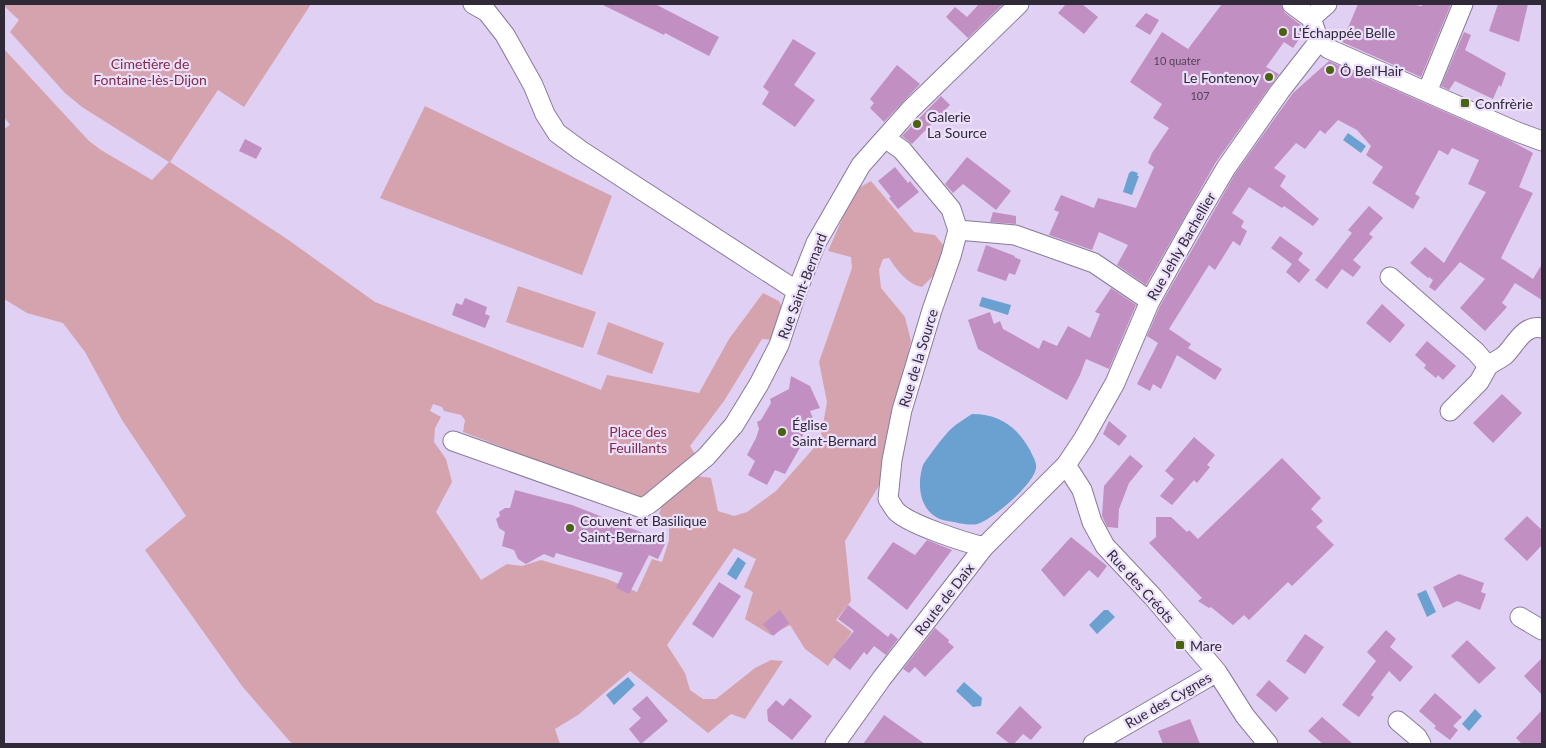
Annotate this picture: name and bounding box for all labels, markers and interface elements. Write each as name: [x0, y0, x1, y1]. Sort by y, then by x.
place label: L'Échappée Belle: [1293, 24, 1395, 41]
marker: L'Échappée Belle: [1277, 26, 1289, 38]
house number: 10 quater: [1154, 54, 1201, 67]
park label: Cimetière de Fontaine-lès-Dijon: [93, 55, 207, 88]
place label: Ô Bel'Hair: [1340, 62, 1403, 79]
marker: Ô Bel'Hair: [1324, 64, 1336, 76]
place label: Le Fontenoy: [1183, 69, 1260, 86]
marker: Le Fontenoy: [1263, 71, 1275, 83]
house number: 107: [1190, 89, 1210, 102]
place label: Confrèrie: [1475, 95, 1533, 112]
marker: Confrèrie: [1459, 97, 1471, 109]
place label: Galerie La Source: [927, 108, 987, 141]
marker: Galerie La Source: [911, 118, 923, 130]
street label: Rue Jehly Bachellier: [1143, 189, 1219, 303]
street label: Rue Saint-Bernard: [774, 231, 830, 341]
street label: Rue de la Source: [895, 307, 941, 409]
place label: Église Saint-Bernard: [792, 416, 877, 449]
park label: Place des Feuillants: [609, 423, 667, 456]
marker: Église Saint-Bernard: [776, 426, 788, 438]
place label: Couvent et Basilique Saint-Bernard: [580, 512, 707, 545]
marker: Couvent et Basilique Saint-Bernard: [564, 522, 576, 534]
street label: Rue des Créots: [1104, 546, 1178, 626]
street label: Route de Daix: [911, 560, 977, 638]
place label: Mare: [1190, 637, 1222, 654]
marker: Mare: [1174, 639, 1186, 651]
street label: Rue des Cygnes: [1122, 668, 1214, 732]

